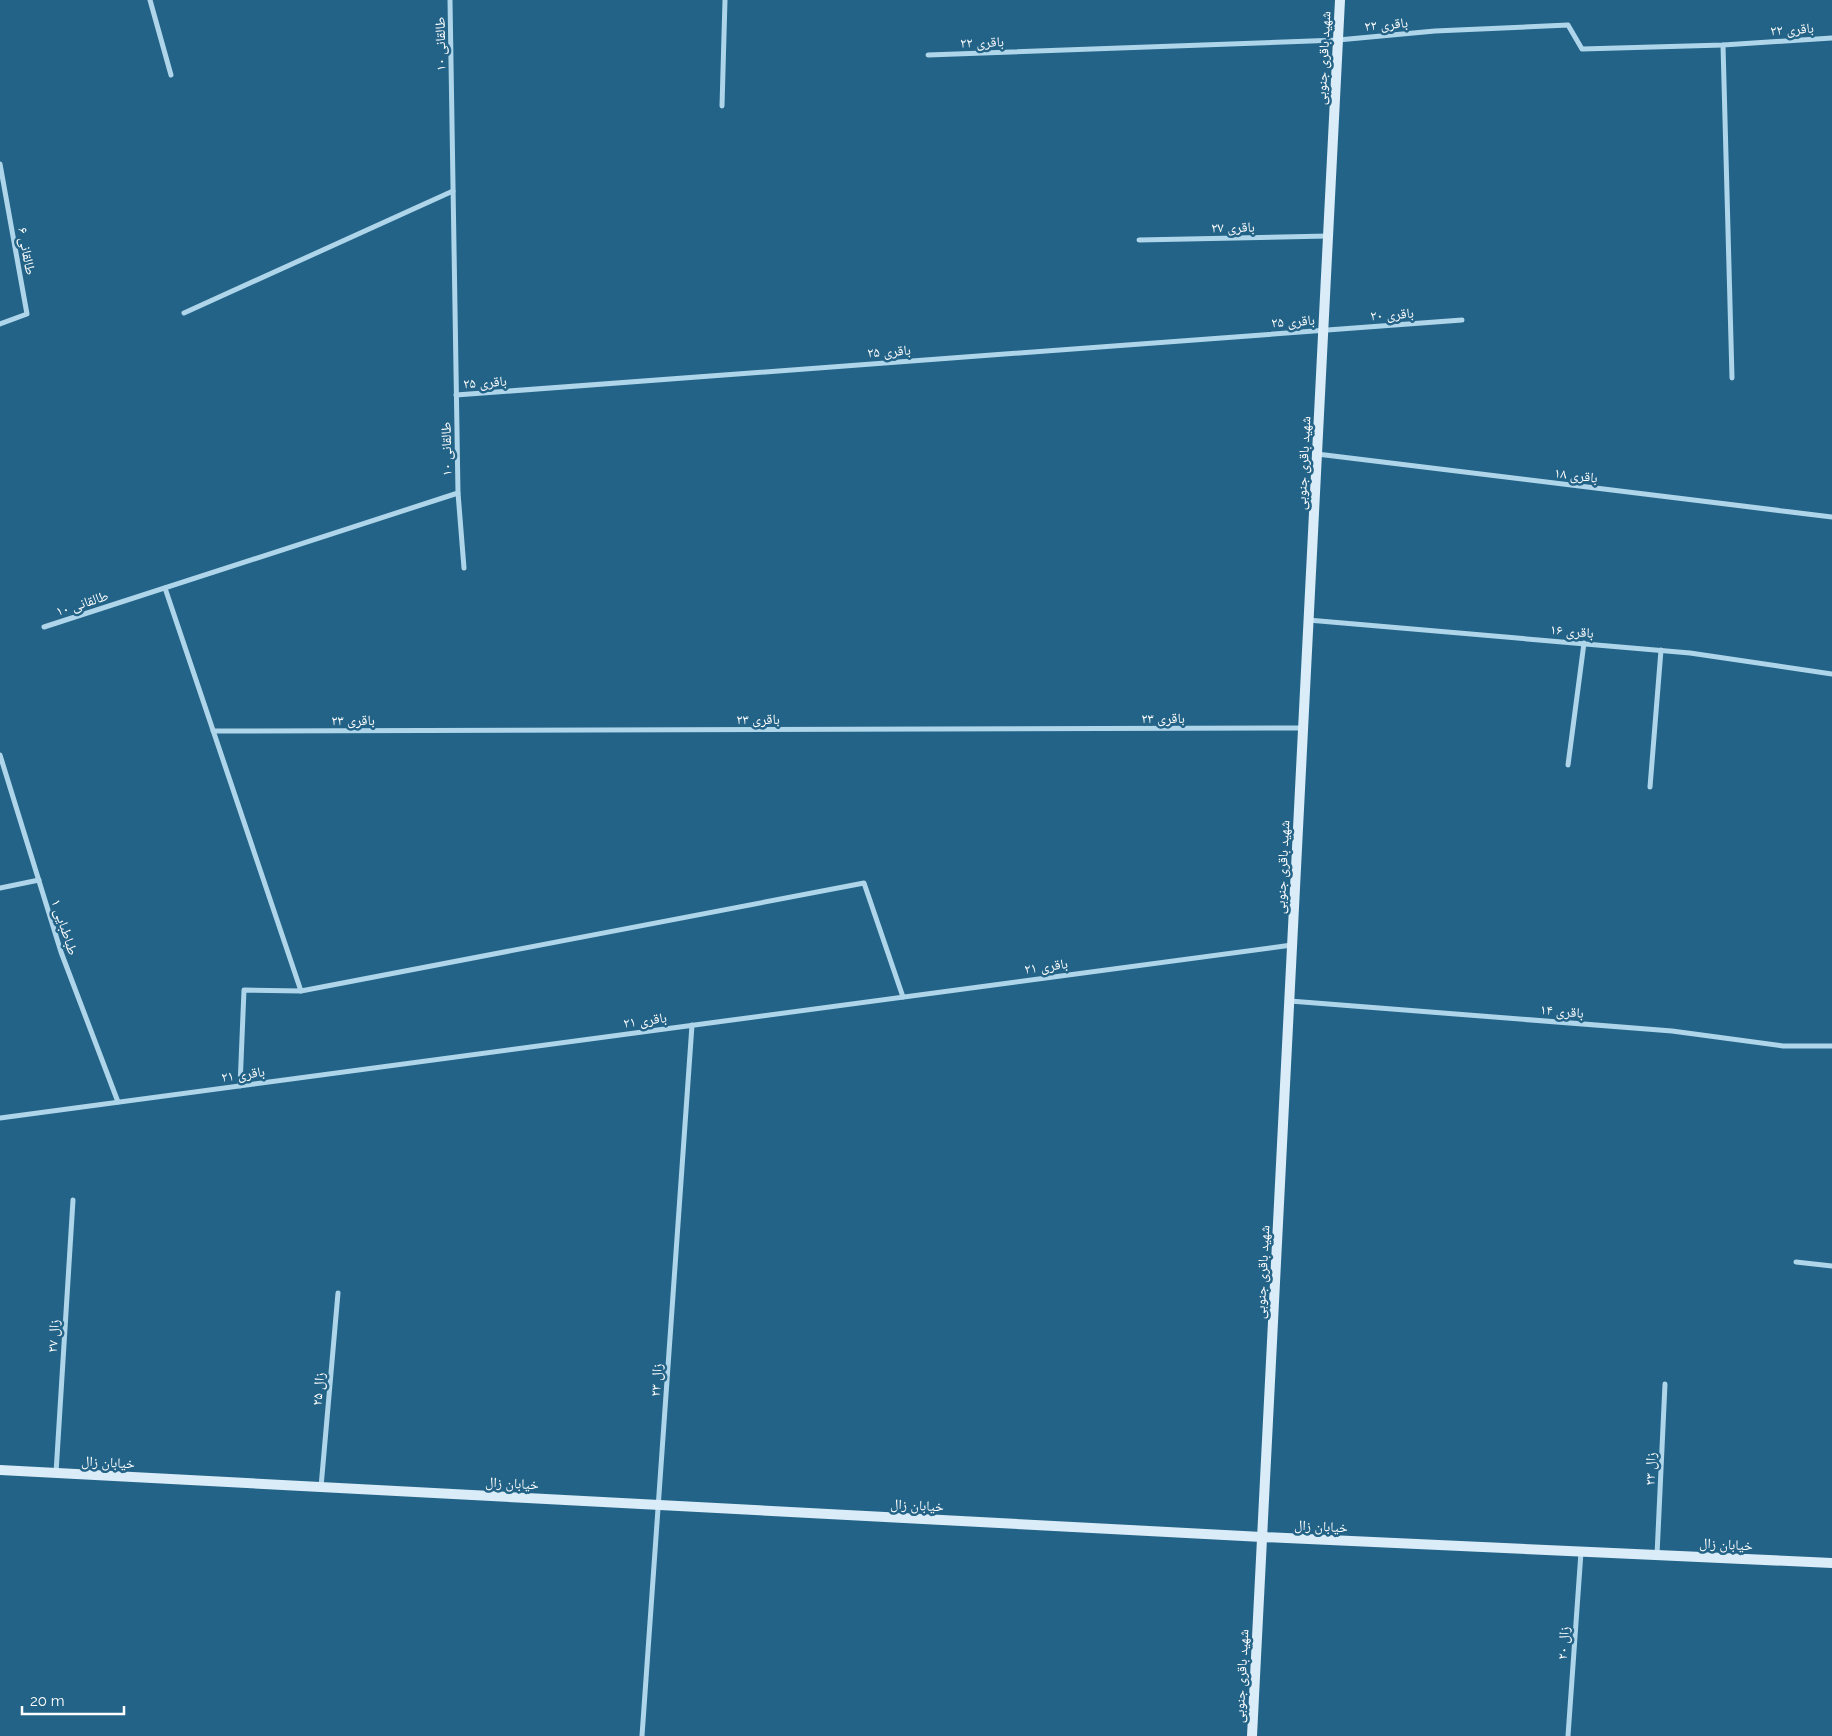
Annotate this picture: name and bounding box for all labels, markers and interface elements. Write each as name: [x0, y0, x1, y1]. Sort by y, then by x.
street label: شهید باقری جنوبی: [1313, 11, 1334, 105]
street label: باقری ۲۲: [1364, 14, 1409, 35]
street label: طالقانی ۱۰: [432, 17, 449, 71]
street label: باقری ۲۲: [1770, 19, 1815, 40]
street label: باقری ۲۲: [960, 33, 1004, 52]
street label: باقری ۲۷: [1211, 219, 1255, 236]
street label: طالقانی ۶: [14, 226, 39, 276]
street label: باقری ۲۰: [1370, 304, 1415, 325]
street label: باقری ۲۵: [1271, 311, 1316, 332]
street label: باقری ۲۵: [867, 341, 912, 362]
street label: باقری ۲۵: [463, 372, 508, 393]
street label: شهید باقری جنوبی: [1293, 416, 1314, 510]
street label: طالقانی ۱۰: [438, 422, 455, 476]
street label: باقری ۱۸: [1553, 464, 1599, 487]
street label: طالقانی ۱۰: [54, 587, 111, 620]
street label: باقری ۱۶: [1549, 621, 1595, 642]
street label: باقری ۲۳: [1141, 710, 1185, 727]
street label: باقری ۲۳: [736, 711, 780, 728]
street label: باقری ۲۳: [331, 712, 375, 729]
street label: شهید باقری جنوبی: [1272, 820, 1293, 914]
street label: طباطبایی ۱: [47, 897, 82, 957]
street label: باقری ۲۱: [1023, 955, 1069, 978]
street label: باقری ۱۴: [1539, 1001, 1585, 1022]
street label: باقری ۲۱: [622, 1009, 668, 1032]
street label: باقری ۲۱: [220, 1063, 266, 1086]
street label: شهید باقری جنوبی: [1252, 1225, 1273, 1319]
street label: زال ۲۷: [44, 1319, 63, 1353]
street label: زال ۲۳: [647, 1363, 666, 1397]
street label: زال ۲۵: [309, 1372, 328, 1406]
street label: زال ۲۳: [1641, 1452, 1660, 1486]
street label: خیابان زال: [81, 1453, 135, 1472]
street label: خیابان زال: [485, 1474, 539, 1493]
street label: خیابان زال: [890, 1496, 944, 1515]
street label: خیابان زال: [1294, 1517, 1348, 1536]
street label: خیابان زال: [1699, 1535, 1753, 1554]
street label: زال ۲۰: [1554, 1626, 1573, 1660]
street label: شهید باقری جنوبی: [1231, 1629, 1252, 1723]
scale bar: [22, 1684, 125, 1716]
text: 20 m: [30, 1692, 65, 1710]

